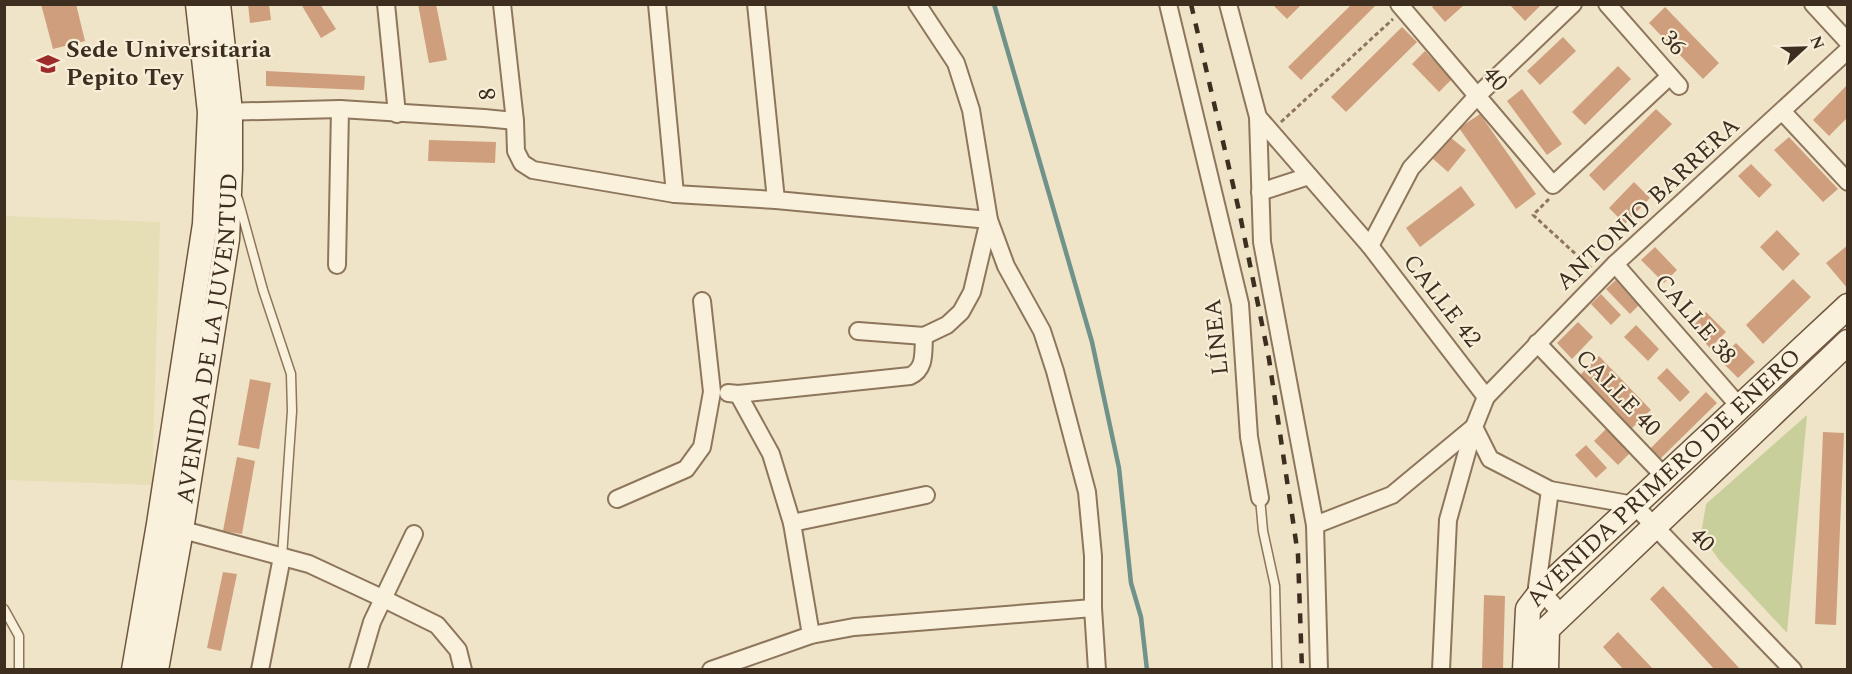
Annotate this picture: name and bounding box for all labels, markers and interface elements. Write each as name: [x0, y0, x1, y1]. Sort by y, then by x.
north arrow: [1774, 18, 1834, 78]
street label: 36: [1652, 22, 1694, 64]
place label: Sede Universitaria Pepito Tey: [66, 32, 272, 96]
text: N: [1803, 32, 1831, 53]
school or university icon: Sede Universitaria Pepito Tey: [35, 51, 61, 77]
street label: 40: [1473, 58, 1517, 100]
street label: 8: [469, 86, 507, 102]
street label: ANTONIO BARRERA: [1548, 109, 1748, 299]
street label: AVENIDA DE LA JUVENTUD: [167, 172, 248, 507]
street label: CALLE 42: [1394, 246, 1490, 356]
street label: CALLE 38: [1645, 266, 1745, 372]
street label: LÍNEA: [1195, 297, 1239, 377]
street label: AVENIDA PRIMERO DE ENERO: [1517, 340, 1810, 615]
street label: CALLE 40: [1567, 341, 1669, 445]
street label: 40: [1681, 519, 1723, 561]

